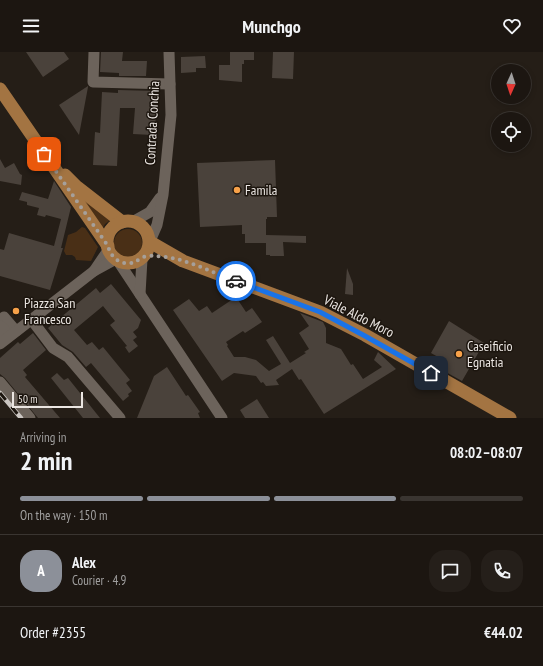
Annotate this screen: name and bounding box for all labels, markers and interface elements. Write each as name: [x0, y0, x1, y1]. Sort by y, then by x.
icon: menu: [20, 15, 42, 37]
text: Munchgo: [242, 15, 301, 38]
icon: heart: [501, 15, 523, 37]
north arrow: [491, 64, 531, 104]
map controls: [491, 64, 531, 152]
street label: Contrada Conchia: [141, 81, 163, 165]
button: locate: [491, 112, 531, 152]
pin: [27, 137, 61, 171]
icon: bag: [33, 143, 55, 165]
place label: Famila: [245, 181, 277, 199]
marker: Famila: [232, 185, 242, 195]
courier: [216, 261, 256, 301]
icon: car: [225, 270, 247, 292]
street label: Viale Aldo Moro: [320, 290, 397, 341]
place label: Piazza San Francesco: [24, 294, 75, 328]
marker: Piazza San Francesco: [11, 306, 21, 316]
place label: Caseificio Egnatia: [467, 337, 513, 371]
marker: Caseificio Egnatia: [454, 349, 464, 359]
pin: [414, 356, 448, 390]
icon: home: [420, 362, 442, 384]
scale bar: [12, 390, 83, 409]
text: 50 m: [18, 392, 37, 406]
text: Arriving in: [20, 429, 67, 446]
text: 08:02–08:07: [450, 443, 523, 462]
text: 2 min: [20, 444, 73, 477]
text: On the way · 150 m: [20, 507, 107, 524]
button: chat: [429, 550, 471, 592]
button: phone: [481, 550, 523, 592]
text: Alex: [72, 553, 96, 572]
text: A: [37, 561, 45, 580]
text: Courier · 4.9: [72, 572, 126, 589]
text: Order #2355: [20, 623, 86, 642]
text: €44.02: [484, 623, 523, 642]

